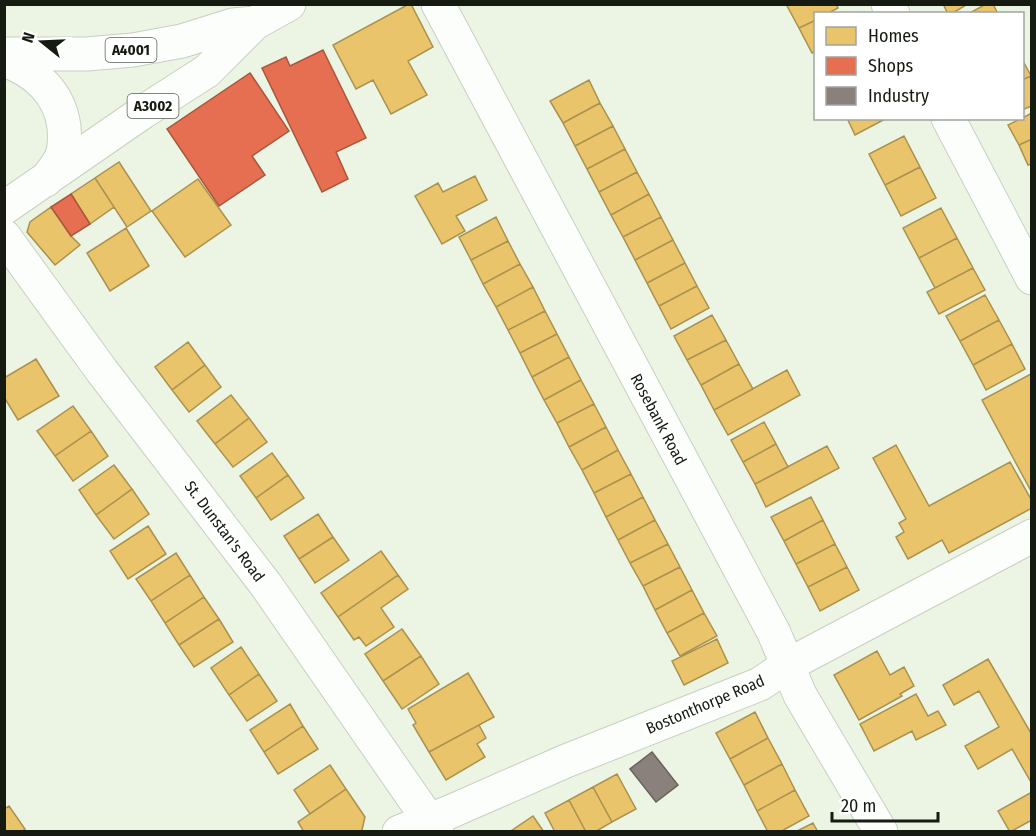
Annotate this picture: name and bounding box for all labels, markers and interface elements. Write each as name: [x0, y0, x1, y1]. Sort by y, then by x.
north arrow: [12, 12, 72, 72]
legend: [814, 12, 1024, 120]
text: Homes: [868, 25, 919, 47]
text: N: [18, 30, 39, 45]
road number: A4001: [106, 38, 156, 62]
text: Shops: [868, 55, 913, 77]
text: Industry: [868, 85, 929, 107]
road number: A3002: [128, 94, 178, 118]
street label: Rosebank Road: [627, 370, 691, 468]
street label: St. Dunstan's Road: [180, 477, 269, 585]
street label: Bostonthorpe Road: [643, 671, 767, 738]
scale bar: [832, 785, 938, 823]
text: 20 m: [841, 795, 876, 817]

